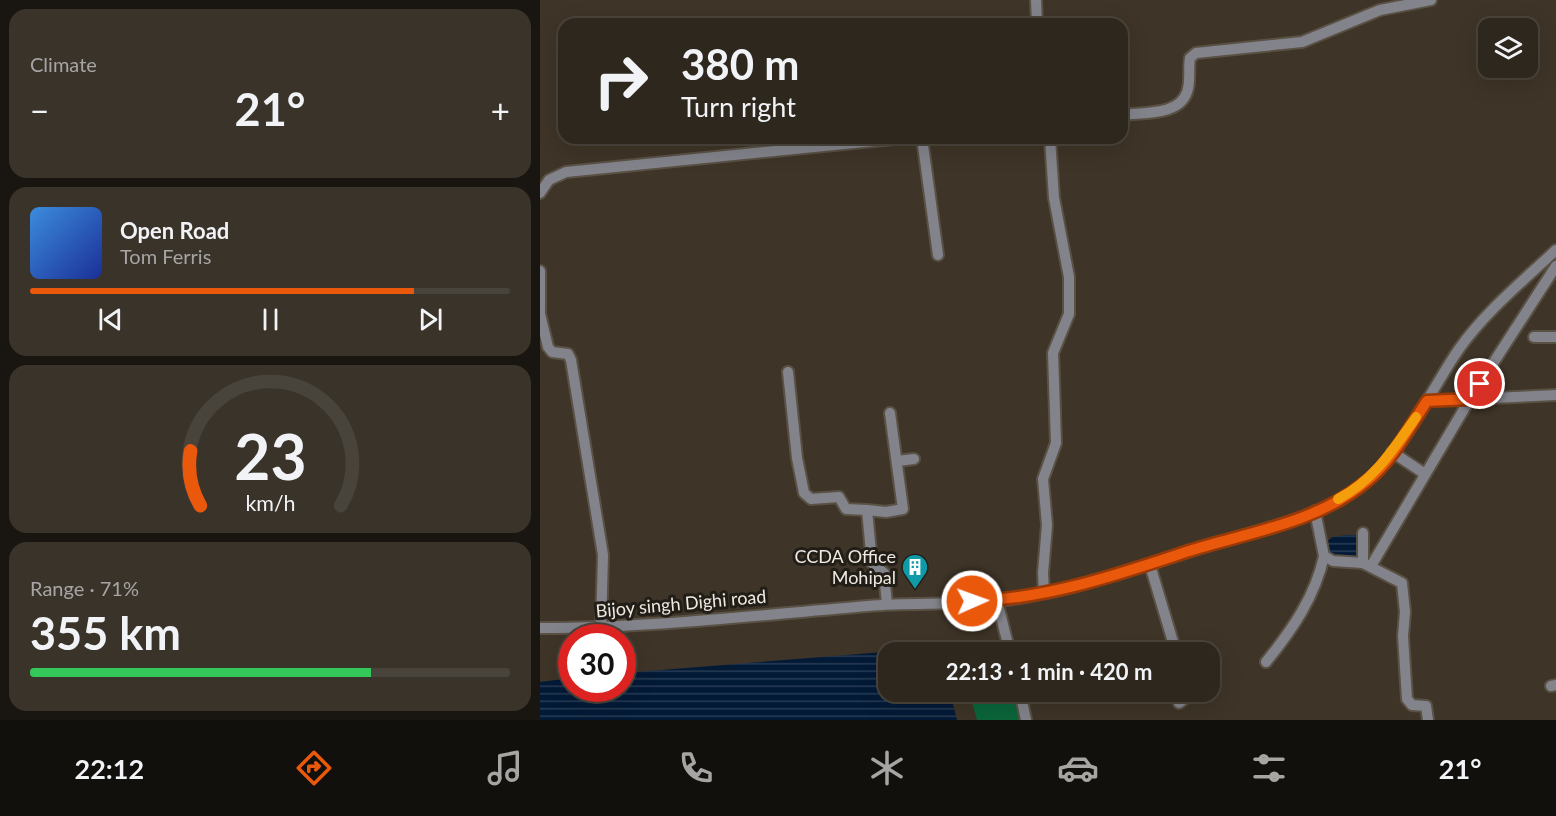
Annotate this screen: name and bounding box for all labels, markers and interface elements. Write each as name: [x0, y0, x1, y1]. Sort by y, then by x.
map controls: [1478, 18, 1538, 78]
button: layers: [1478, 18, 1538, 78]
text: 380 m: [681, 39, 799, 89]
icon: right: [582, 42, 660, 120]
text: Climate: [30, 52, 97, 76]
text: 21°: [235, 82, 305, 136]
text: −: [30, 90, 49, 130]
text: +: [491, 90, 510, 130]
text: Turn right: [681, 90, 796, 123]
text: Open Road: [120, 217, 229, 244]
text: Tom Ferris: [120, 244, 211, 268]
icon: previous: [94, 303, 127, 336]
icon: pause: [254, 303, 287, 336]
icon: next: [414, 303, 447, 336]
pin: [1454, 358, 1505, 409]
icon: arrive: [1463, 367, 1496, 400]
text: 23: [234, 418, 306, 493]
text: km/h: [245, 490, 295, 516]
place label: CCDA Office Mohipal: [794, 545, 896, 588]
building icon: CCDA Office Mohipal: [900, 552, 930, 590]
position arrow: [940, 569, 1004, 633]
text: Range · 71%: [30, 576, 139, 600]
street label: Bijoy singh Dighi road: [595, 585, 767, 621]
text: 355 km: [30, 606, 181, 660]
speed limit sign: 30: [558, 624, 636, 702]
text: 22:13 · 1 min · 420 m: [946, 658, 1152, 685]
icon: directions: [293, 747, 335, 789]
icon: music: [484, 747, 526, 789]
icon: phone: [675, 747, 717, 789]
icon: climate: [866, 747, 908, 789]
icon: car: [1057, 747, 1099, 789]
icon: filters: [1248, 747, 1290, 789]
text: 22:12: [74, 752, 144, 785]
text: 21°: [1439, 752, 1481, 785]

